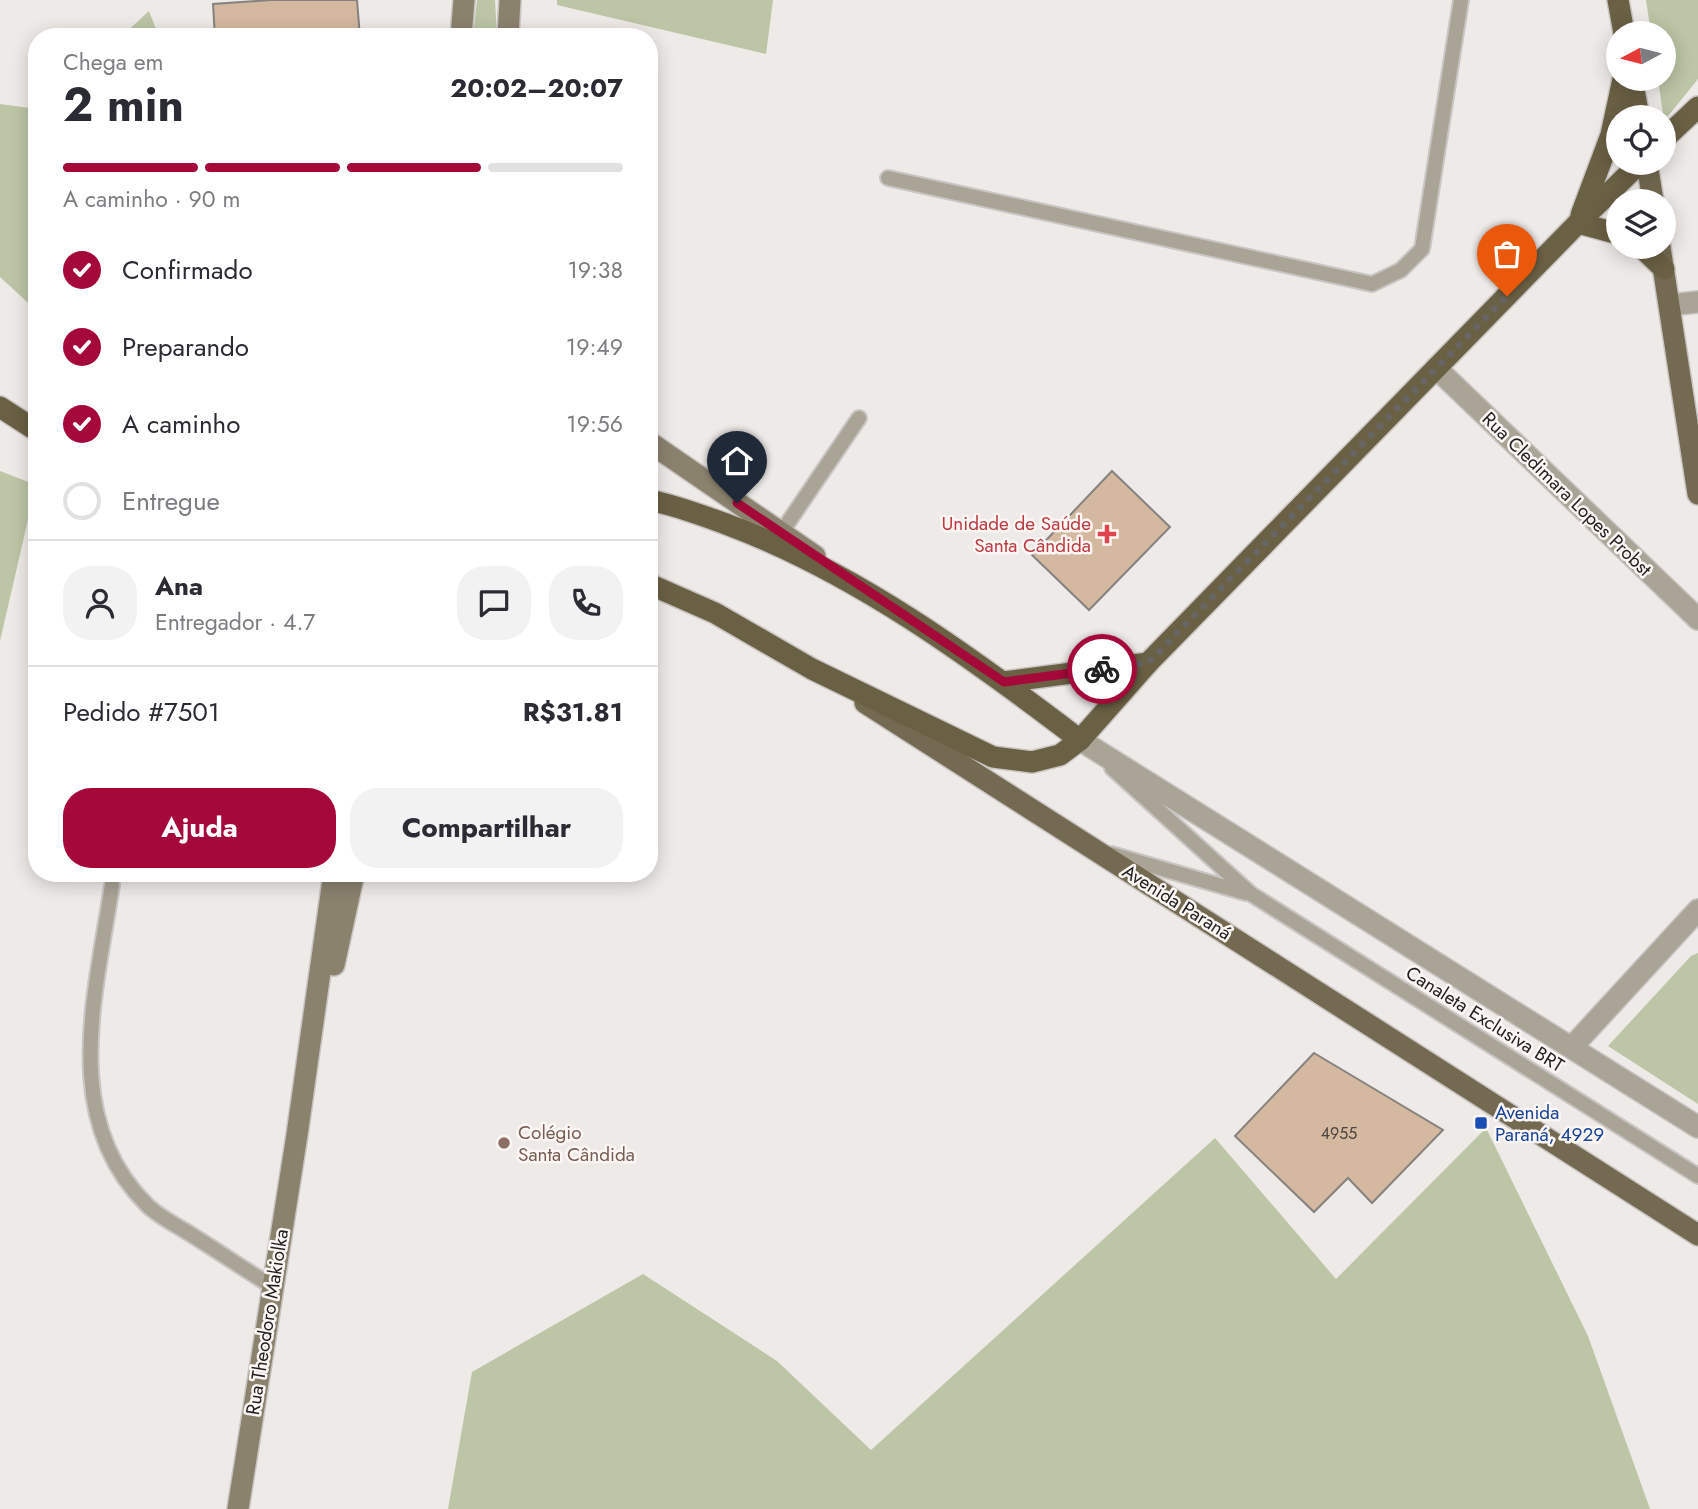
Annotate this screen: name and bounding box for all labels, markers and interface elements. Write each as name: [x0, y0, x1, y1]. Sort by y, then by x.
north arrow: [1606, 21, 1676, 91]
map controls: [1606, 21, 1676, 259]
text: Chega em: [63, 45, 164, 79]
text: 20:02–20:07: [450, 69, 623, 107]
text: 2 min: [63, 72, 184, 138]
button: locate: [1606, 105, 1676, 175]
text: A caminho · 90 m: [63, 182, 240, 216]
button: layers: [1606, 189, 1676, 259]
pin: [1477, 224, 1537, 296]
icon: bag: [1488, 235, 1526, 273]
icon: check: [63, 251, 101, 289]
text: Confirmado: [122, 251, 253, 289]
text: 19:38: [567, 253, 623, 287]
icon: check: [63, 328, 101, 366]
text: Preparando: [122, 328, 249, 366]
text: 19:49: [566, 330, 623, 364]
icon: check: [63, 405, 101, 443]
text: A caminho: [122, 405, 240, 443]
street label: Rua Cledimara Lopes Probst: [1476, 406, 1658, 583]
text: 19:56: [566, 407, 623, 441]
pin: [707, 431, 767, 503]
icon: home: [718, 442, 756, 480]
text: Entregue: [122, 482, 220, 520]
place label: Unidade de Saúde Santa Cândida: [941, 510, 1091, 559]
marker: Unidade de Saúde Santa Cândida: [1097, 524, 1117, 544]
button: person: [63, 566, 137, 640]
button: chat: [457, 566, 531, 640]
button: phone: [549, 566, 623, 640]
text: Ana: [155, 567, 203, 605]
text: Entregador · 4.7: [155, 605, 315, 639]
courier: [1067, 634, 1137, 704]
icon: bike: [1083, 650, 1121, 688]
text: Pedido #7501: [63, 693, 220, 731]
text: R$31.81: [523, 693, 623, 731]
button: Ajuda: [63, 788, 336, 868]
button: Compartilhar: [350, 788, 623, 868]
street label: Avenida Paraná: [1117, 858, 1237, 946]
street label: Canaleta Exclusiva BRT: [1401, 959, 1570, 1079]
place label: Avenida Paraná, 4929: [1495, 1099, 1604, 1148]
marker: Avenida Paraná, 4929: [1473, 1115, 1489, 1131]
place label: Colégio Santa Cândida: [518, 1119, 635, 1168]
house number: 4955: [1321, 1122, 1357, 1145]
marker: Colégio Santa Cândida: [496, 1135, 512, 1151]
street label: Rua Theodoro Makiolka: [239, 1227, 295, 1417]

